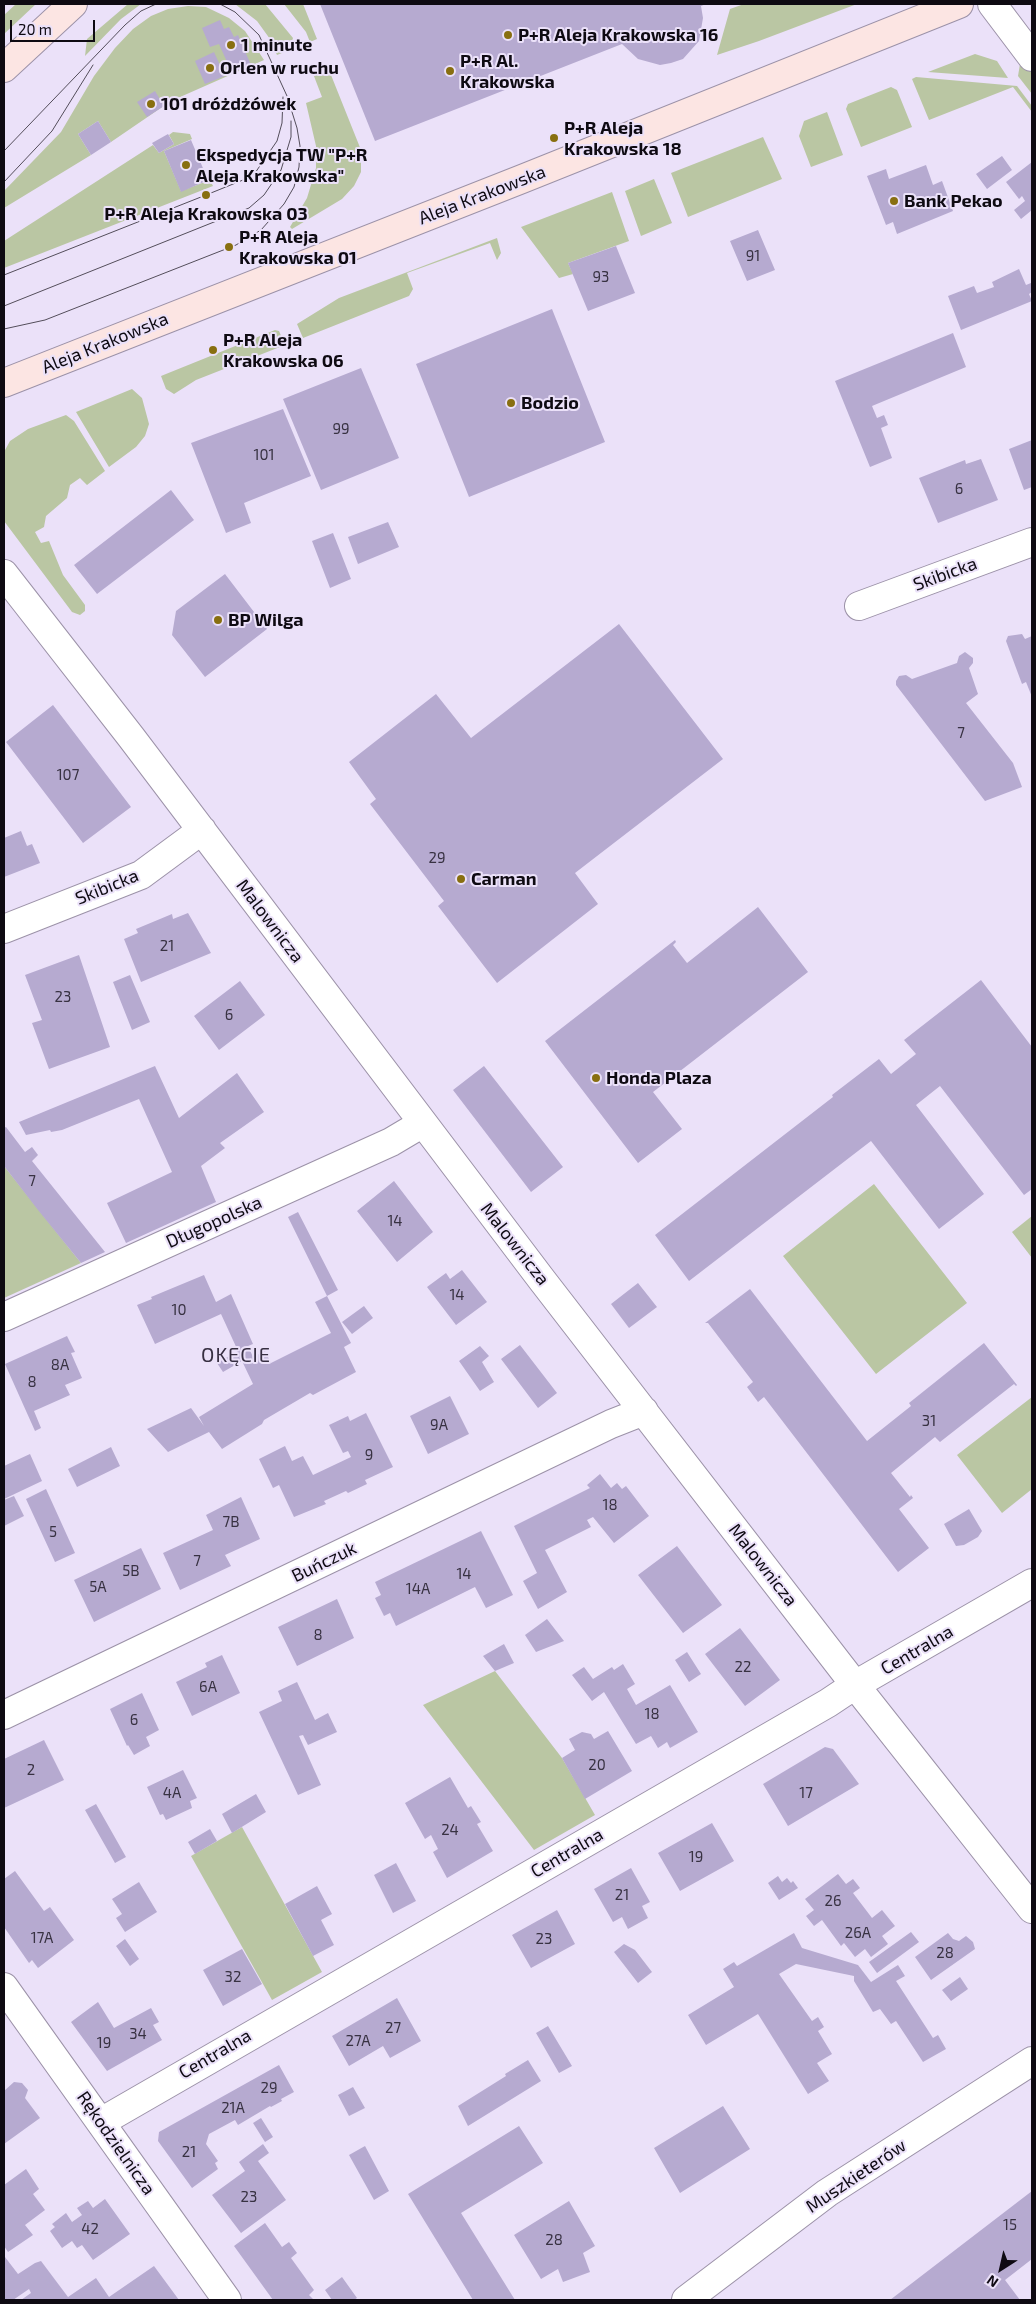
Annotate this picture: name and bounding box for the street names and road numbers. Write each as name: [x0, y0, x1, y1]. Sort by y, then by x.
street label: Aleja Krakowska: [415, 161, 549, 229]
street label: Aleja Krakowska: [39, 308, 171, 378]
street label: Skibicka: [910, 553, 980, 595]
street label: Skibicka: [72, 865, 142, 909]
street label: Malownicza: [232, 875, 308, 967]
street label: Długopolska: [163, 1191, 265, 1253]
street label: Malownicza: [476, 1198, 554, 1290]
street label: Malownicza: [724, 1519, 802, 1611]
street label: Buńczuk: [288, 1537, 360, 1587]
street label: Centralna: [877, 1621, 957, 1679]
street label: Centralna: [527, 1824, 607, 1882]
street label: Centralna: [175, 2025, 255, 2083]
street label: Rękodzielnicza: [72, 2087, 160, 2199]
street label: Muszkieterów: [802, 2135, 910, 2217]

